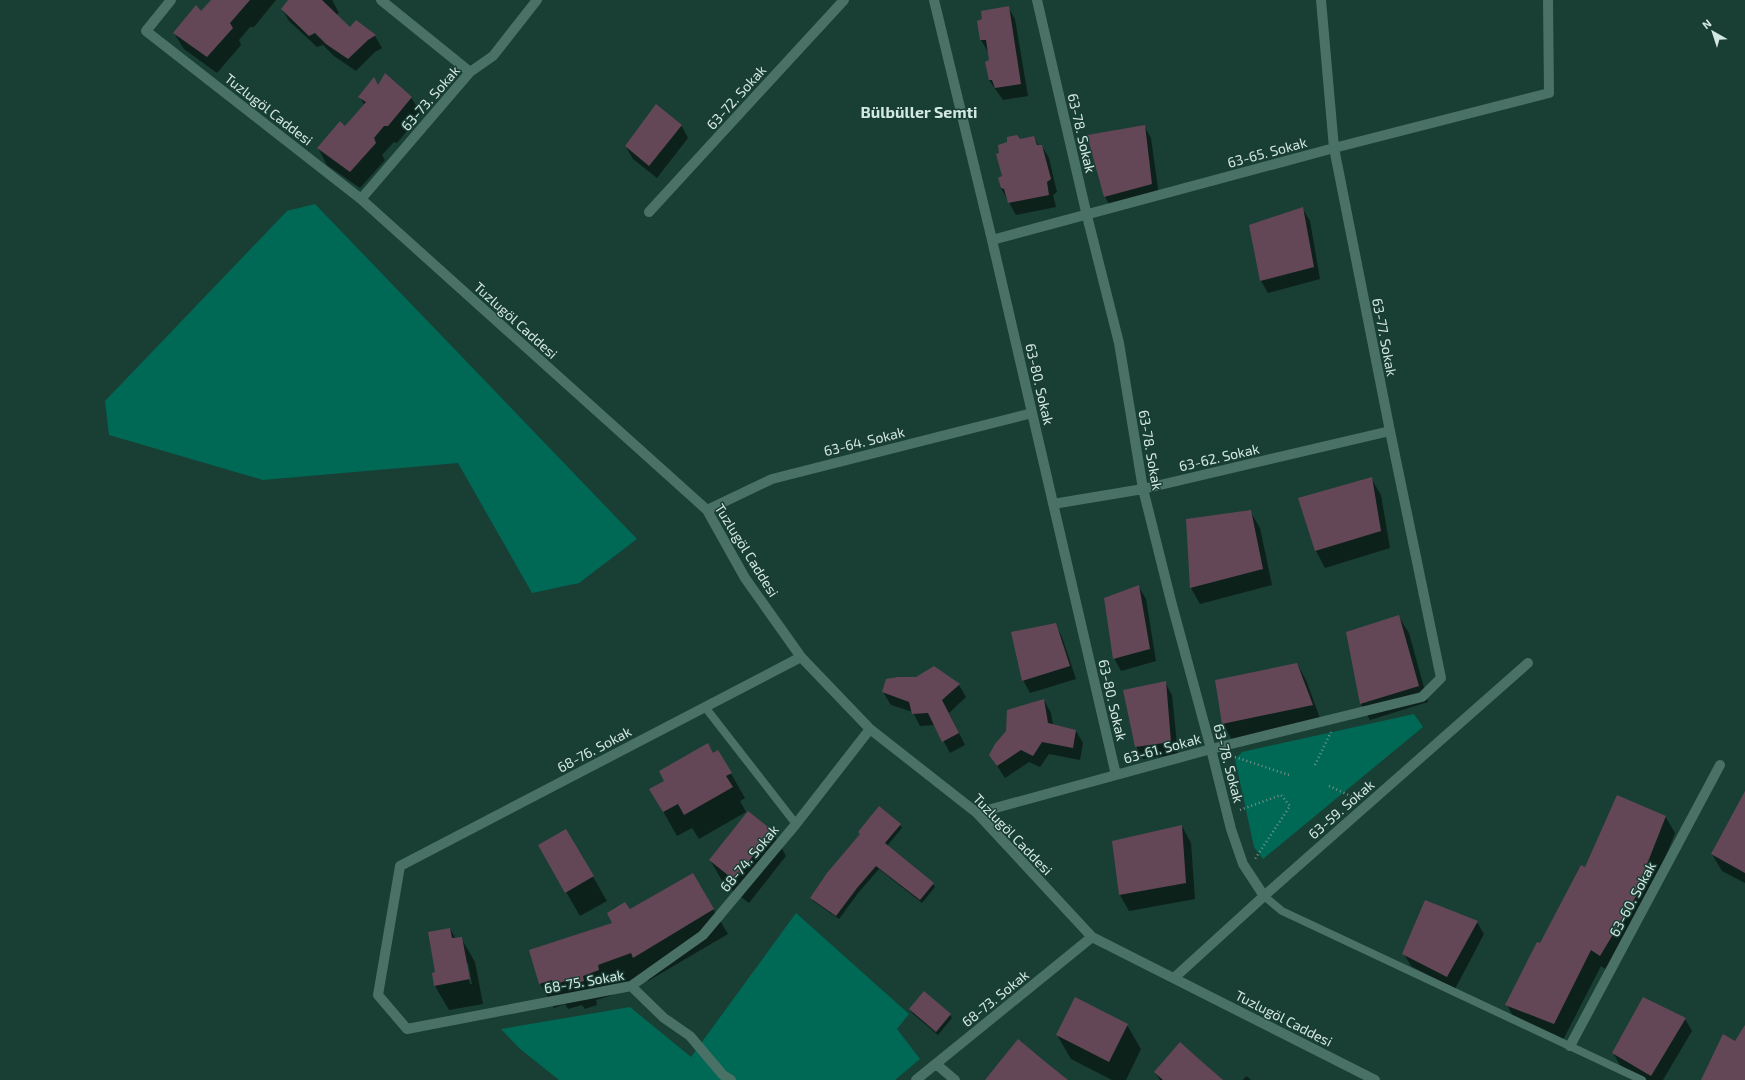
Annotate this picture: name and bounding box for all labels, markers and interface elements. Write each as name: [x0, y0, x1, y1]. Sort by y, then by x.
north arrow: [1693, 12, 1733, 52]
text: N: [1699, 16, 1714, 31]
street label: 63-72. Sokak: [703, 61, 769, 133]
street label: 63-73. Sokak: [397, 62, 463, 134]
street label: Tuzlugöl Caddesi: [222, 69, 316, 149]
street label: 63-78. Sokak: [1065, 92, 1099, 174]
district label: Bülbüller Semti: [861, 102, 977, 121]
street label: 63-65. Sokak: [1225, 133, 1309, 171]
street label: Tuzlugöl Caddesi: [471, 278, 561, 362]
street label: 63-77. Sokak: [1369, 296, 1401, 378]
street label: 63-80. Sokak: [1022, 342, 1058, 426]
street label: 63-78. Sokak: [1136, 409, 1166, 491]
street label: 63-64. Sokak: [822, 423, 906, 459]
street label: 63-62. Sokak: [1177, 439, 1261, 475]
street label: Tuzlugöl Caddesi: [712, 500, 782, 600]
street label: 63-80. Sokak: [1095, 658, 1131, 742]
street label: 68-76. Sokak: [554, 722, 634, 776]
street label: 63-78. Sokak: [1210, 722, 1248, 804]
street label: 63-61. Sokak: [1121, 729, 1203, 767]
street label: 63-59. Sokak: [1305, 776, 1377, 842]
street label: Tuzlugöl Caddesi: [970, 790, 1056, 878]
street label: 68-74. Sokak: [716, 821, 782, 895]
street label: 63-60. Sokak: [1605, 859, 1659, 939]
street label: 68-75. Sokak: [543, 966, 625, 996]
street label: 68-73. Sokak: [958, 966, 1032, 1030]
street label: Tuzlugöl Caddesi: [1233, 986, 1335, 1050]

